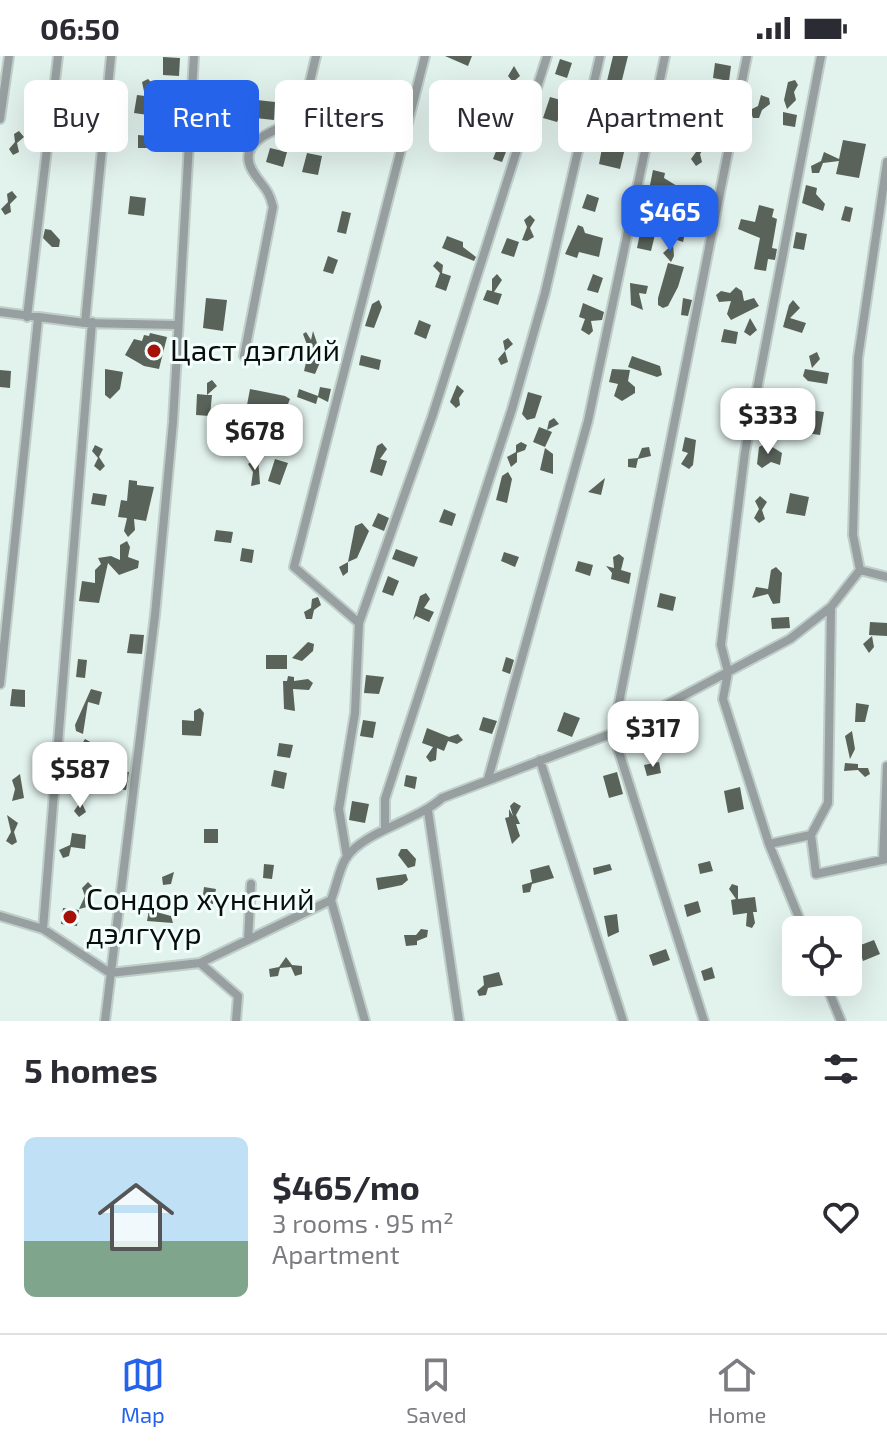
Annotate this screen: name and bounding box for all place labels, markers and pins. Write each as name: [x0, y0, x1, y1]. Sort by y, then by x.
pin: $465: [623, 185, 717, 253]
place label: Цаст дэглий: [170, 331, 340, 367]
marker: Цаст дэглий: [145, 342, 163, 360]
pin: $333: [721, 388, 815, 456]
pin: $678: [208, 404, 302, 472]
pin: $317: [606, 701, 700, 769]
pin: $587: [33, 742, 127, 810]
place label: Сондор хүнсний дэлгүүр: [86, 880, 315, 950]
marker: Сондор хүнсний дэлгүүр: [61, 908, 79, 926]

